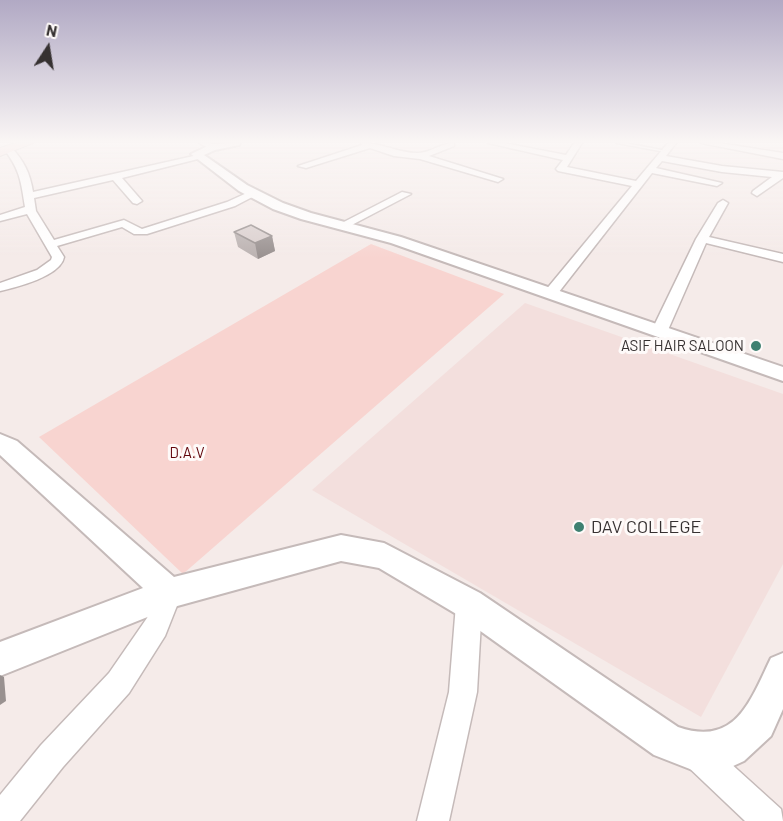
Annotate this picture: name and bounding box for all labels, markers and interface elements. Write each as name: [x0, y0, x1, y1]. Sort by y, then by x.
north arrow: [18, 18, 78, 78]
text: N: [45, 20, 59, 40]
place label: ASIF HAIR SALOON: [621, 337, 744, 355]
marker: ASIF HAIR SALOON: [749, 339, 763, 353]
park label: D.A.V: [169, 444, 205, 462]
place label: DAV COLLEGE: [591, 516, 701, 538]
marker: DAV COLLEGE: [572, 520, 586, 534]

